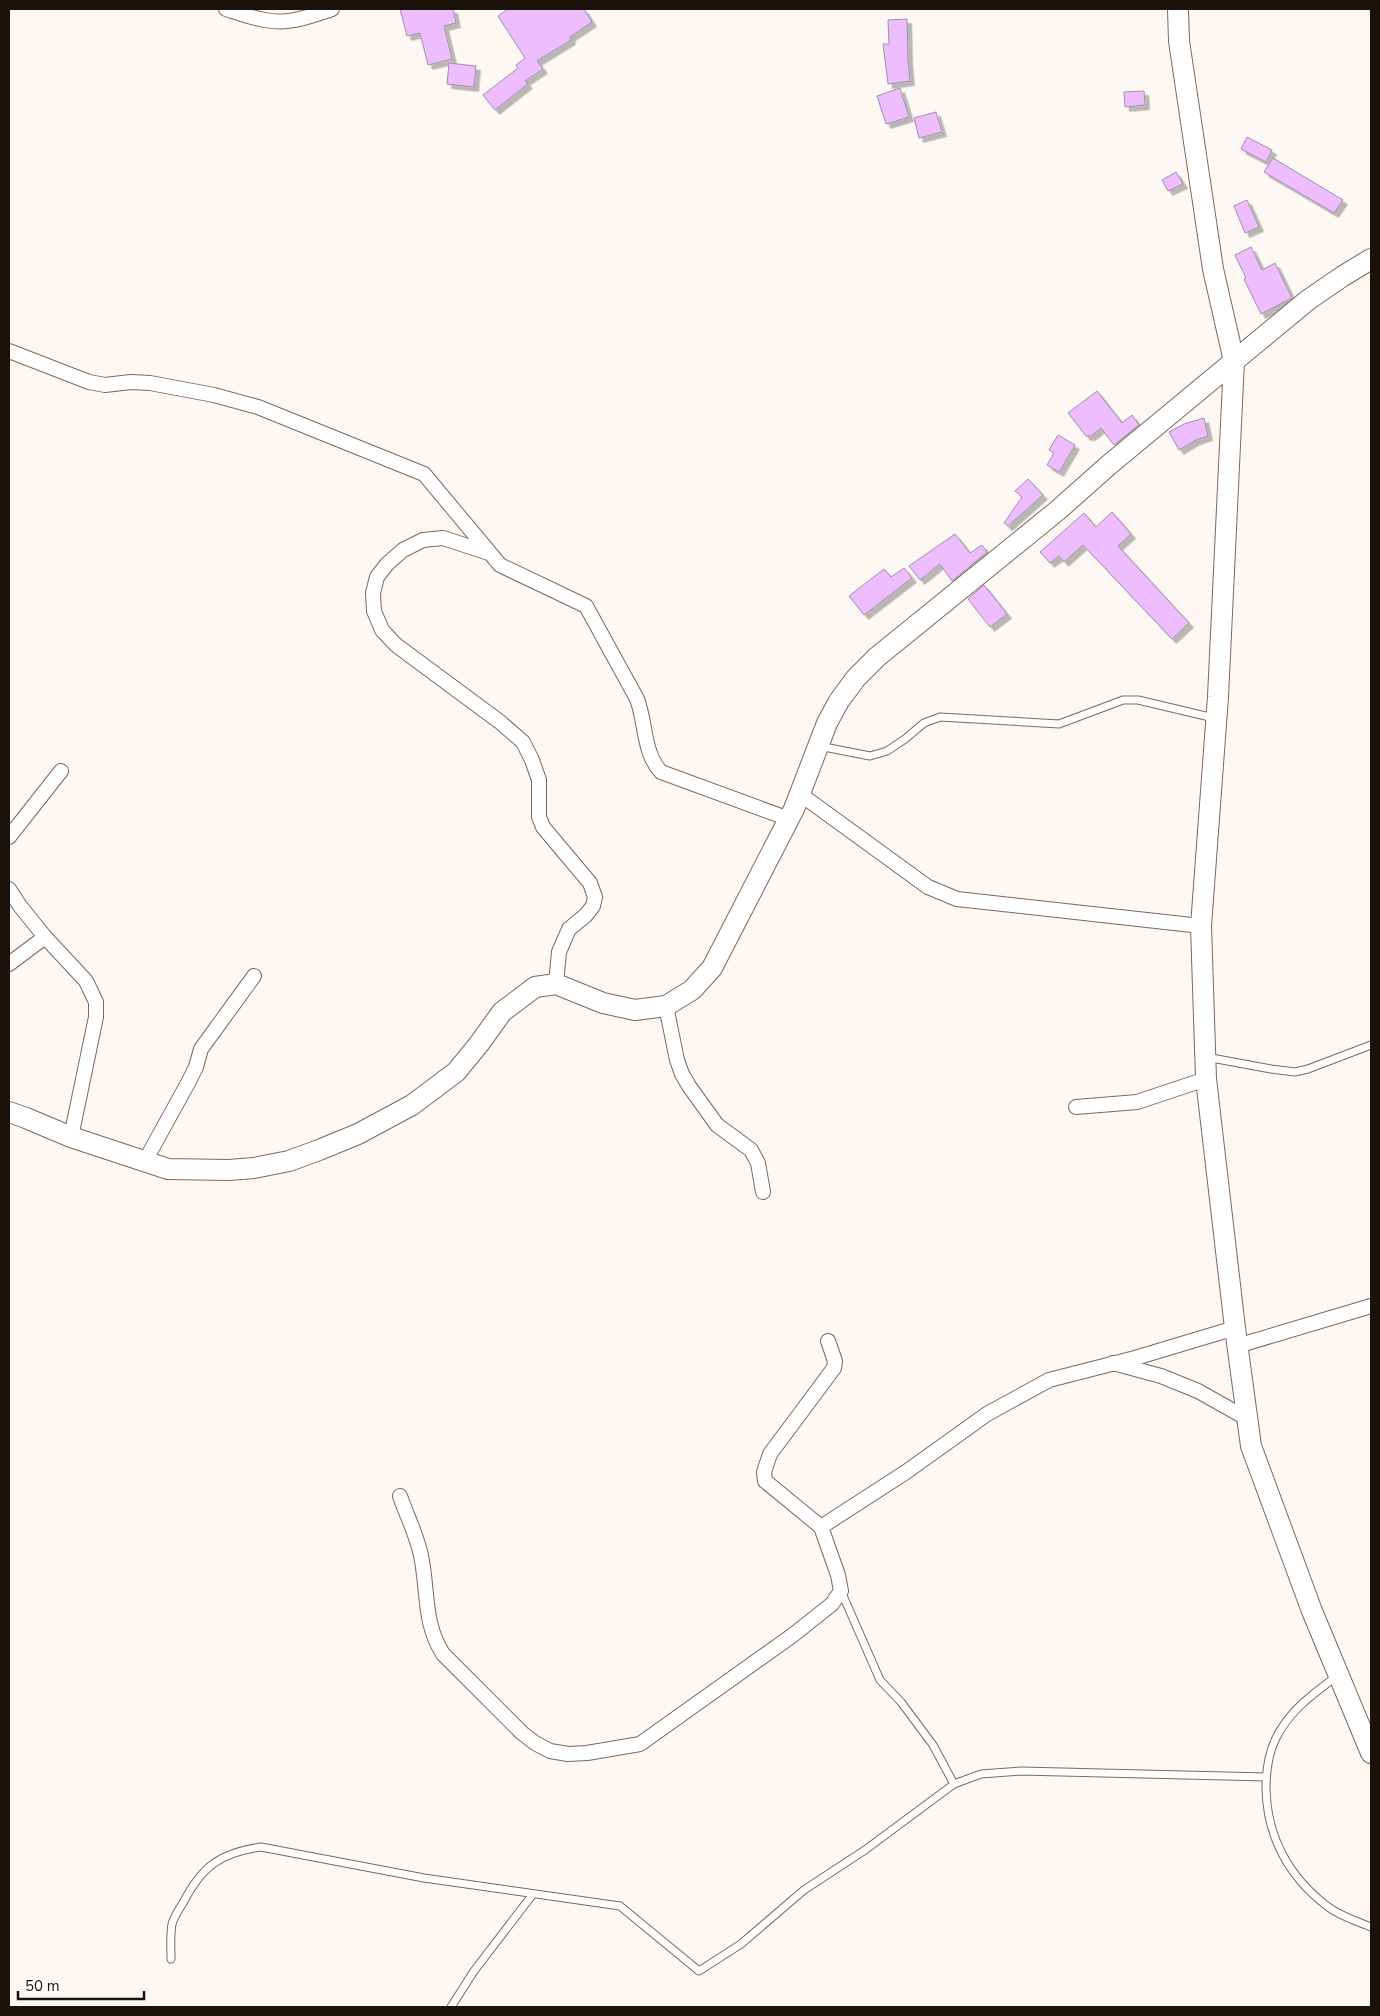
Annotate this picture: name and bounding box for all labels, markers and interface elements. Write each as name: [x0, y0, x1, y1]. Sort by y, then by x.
scale bar: [18, 1968, 144, 2000]
text: 50 m: [25, 1976, 60, 1996]

